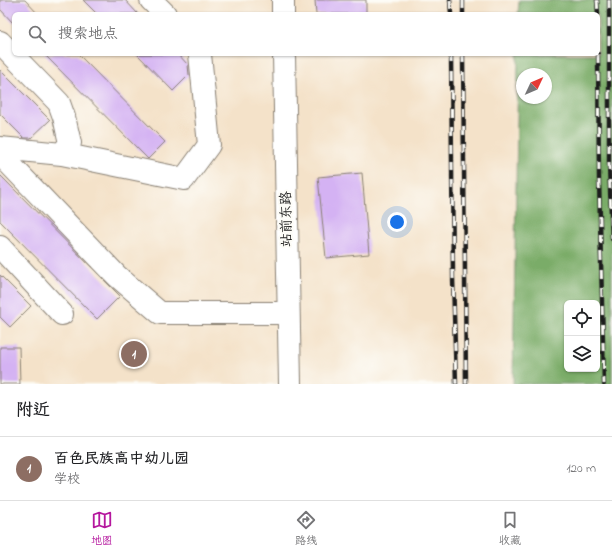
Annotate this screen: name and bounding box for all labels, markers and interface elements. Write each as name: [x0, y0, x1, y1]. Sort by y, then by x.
search box: [12, 12, 600, 56]
icon: search: [26, 23, 48, 45]
text: 搜索地点: [58, 23, 118, 45]
north arrow: [516, 68, 552, 104]
street label: 站前东路: [276, 191, 298, 247]
your location: [387, 212, 407, 232]
map controls: [564, 300, 600, 372]
button: locate: [564, 300, 600, 336]
button: layers: [564, 336, 600, 372]
pin: 1: [121, 339, 147, 369]
text: 附近: [16, 398, 50, 423]
text: 百色民族高中幼儿园: [54, 448, 189, 470]
text: 1: [27, 459, 31, 478]
text: 120 m: [566, 459, 596, 478]
text: 学校: [54, 470, 80, 489]
tab: 地图: [91, 509, 113, 549]
tab: 路线: [295, 509, 317, 549]
tab: 收藏: [499, 509, 521, 549]

